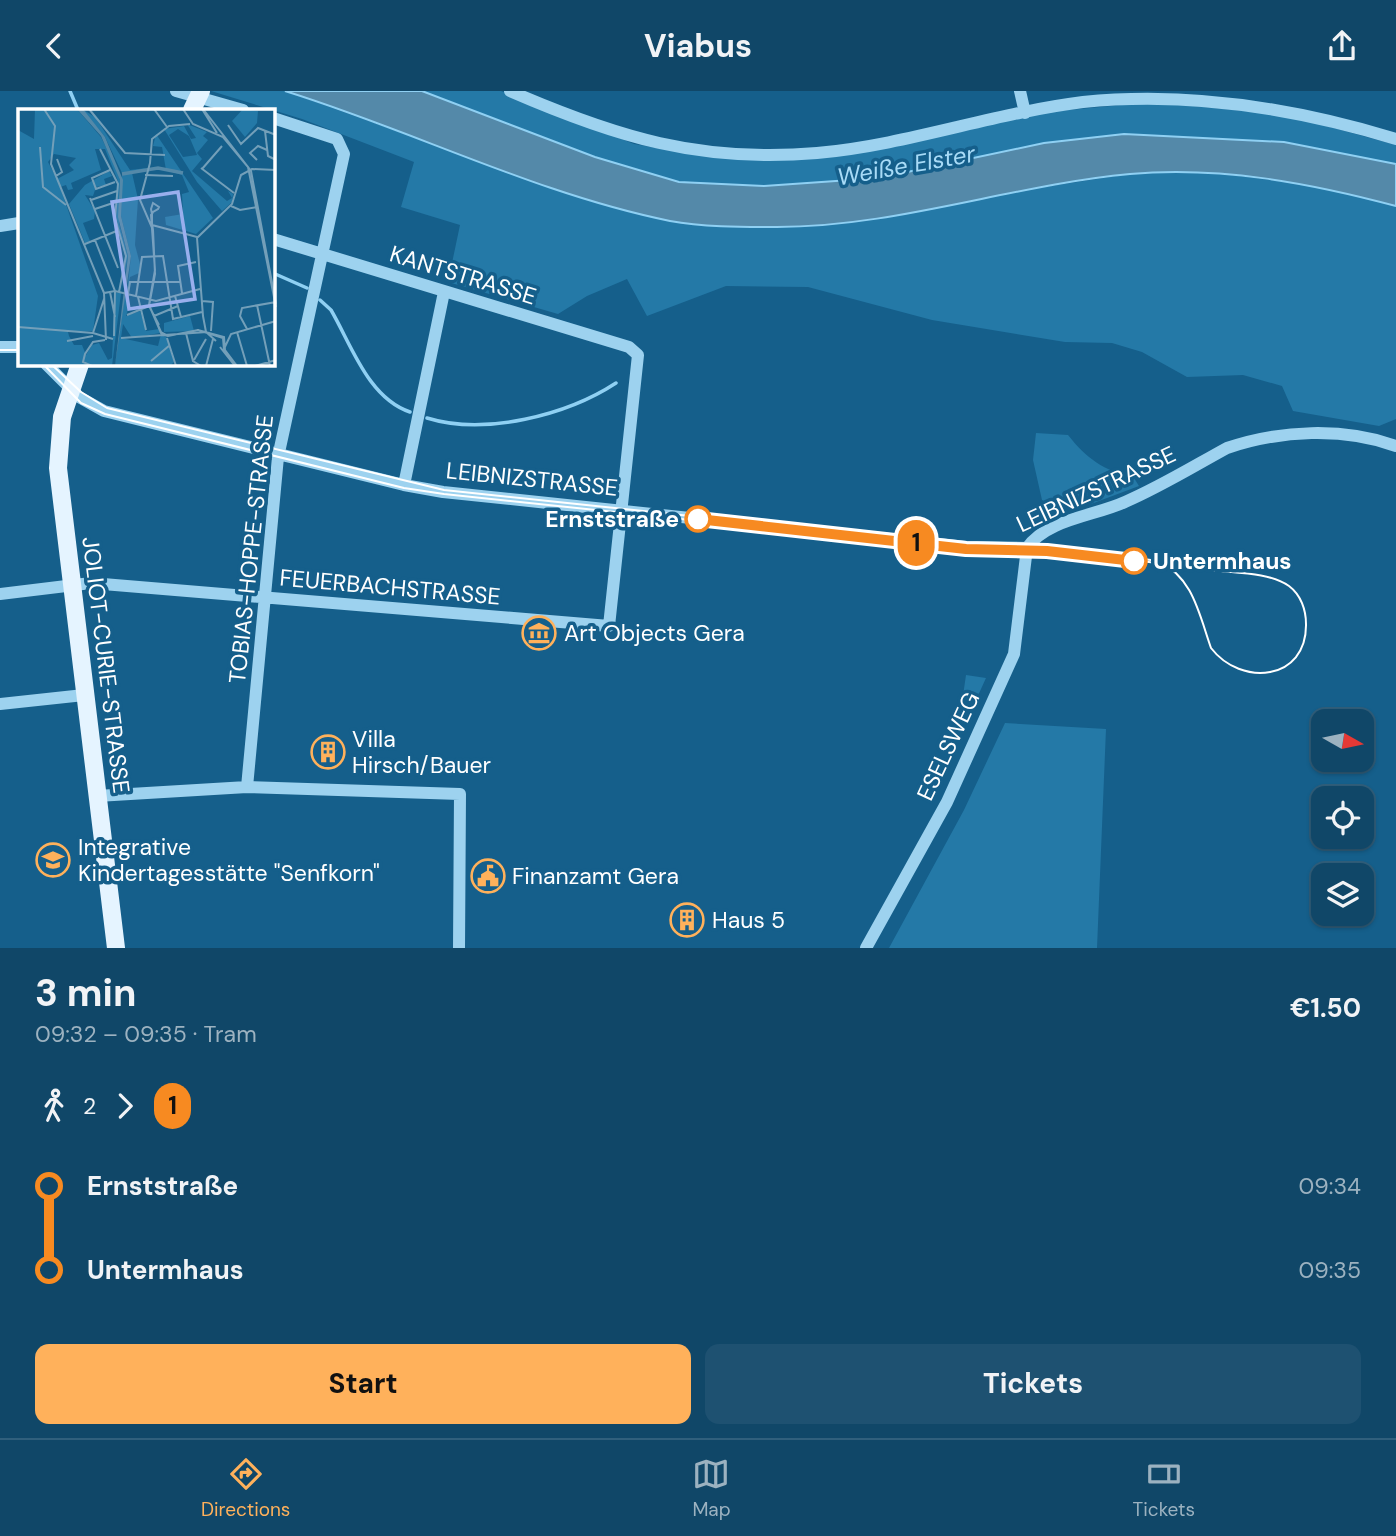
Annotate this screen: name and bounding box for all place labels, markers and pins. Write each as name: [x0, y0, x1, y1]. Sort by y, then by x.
place label: Ernststraße: [545, 504, 679, 534]
marker: Ernststraße: [685, 506, 711, 532]
place label: Untermhaus: [1153, 546, 1292, 576]
marker: Untermhaus: [1121, 548, 1147, 574]
museum icon: Art Objects Gera: [520, 614, 558, 652]
place label: Art Objects Gera: [564, 618, 745, 648]
place label: Villa Hirsch/Bauer: [352, 724, 491, 780]
building icon: Villa Hirsch/Bauer: [309, 733, 347, 771]
place label: Integrative Kindertagesstätte "Senfkorn": [78, 832, 380, 888]
school or university icon: Integrative Kindertagesstätte "Senfkorn": [34, 841, 72, 879]
public building icon: Finanzamt Gera: [469, 857, 507, 895]
place label: Finanzamt Gera: [512, 861, 679, 891]
building icon: Haus 5: [668, 901, 706, 939]
place label: Haus 5: [712, 905, 785, 935]

